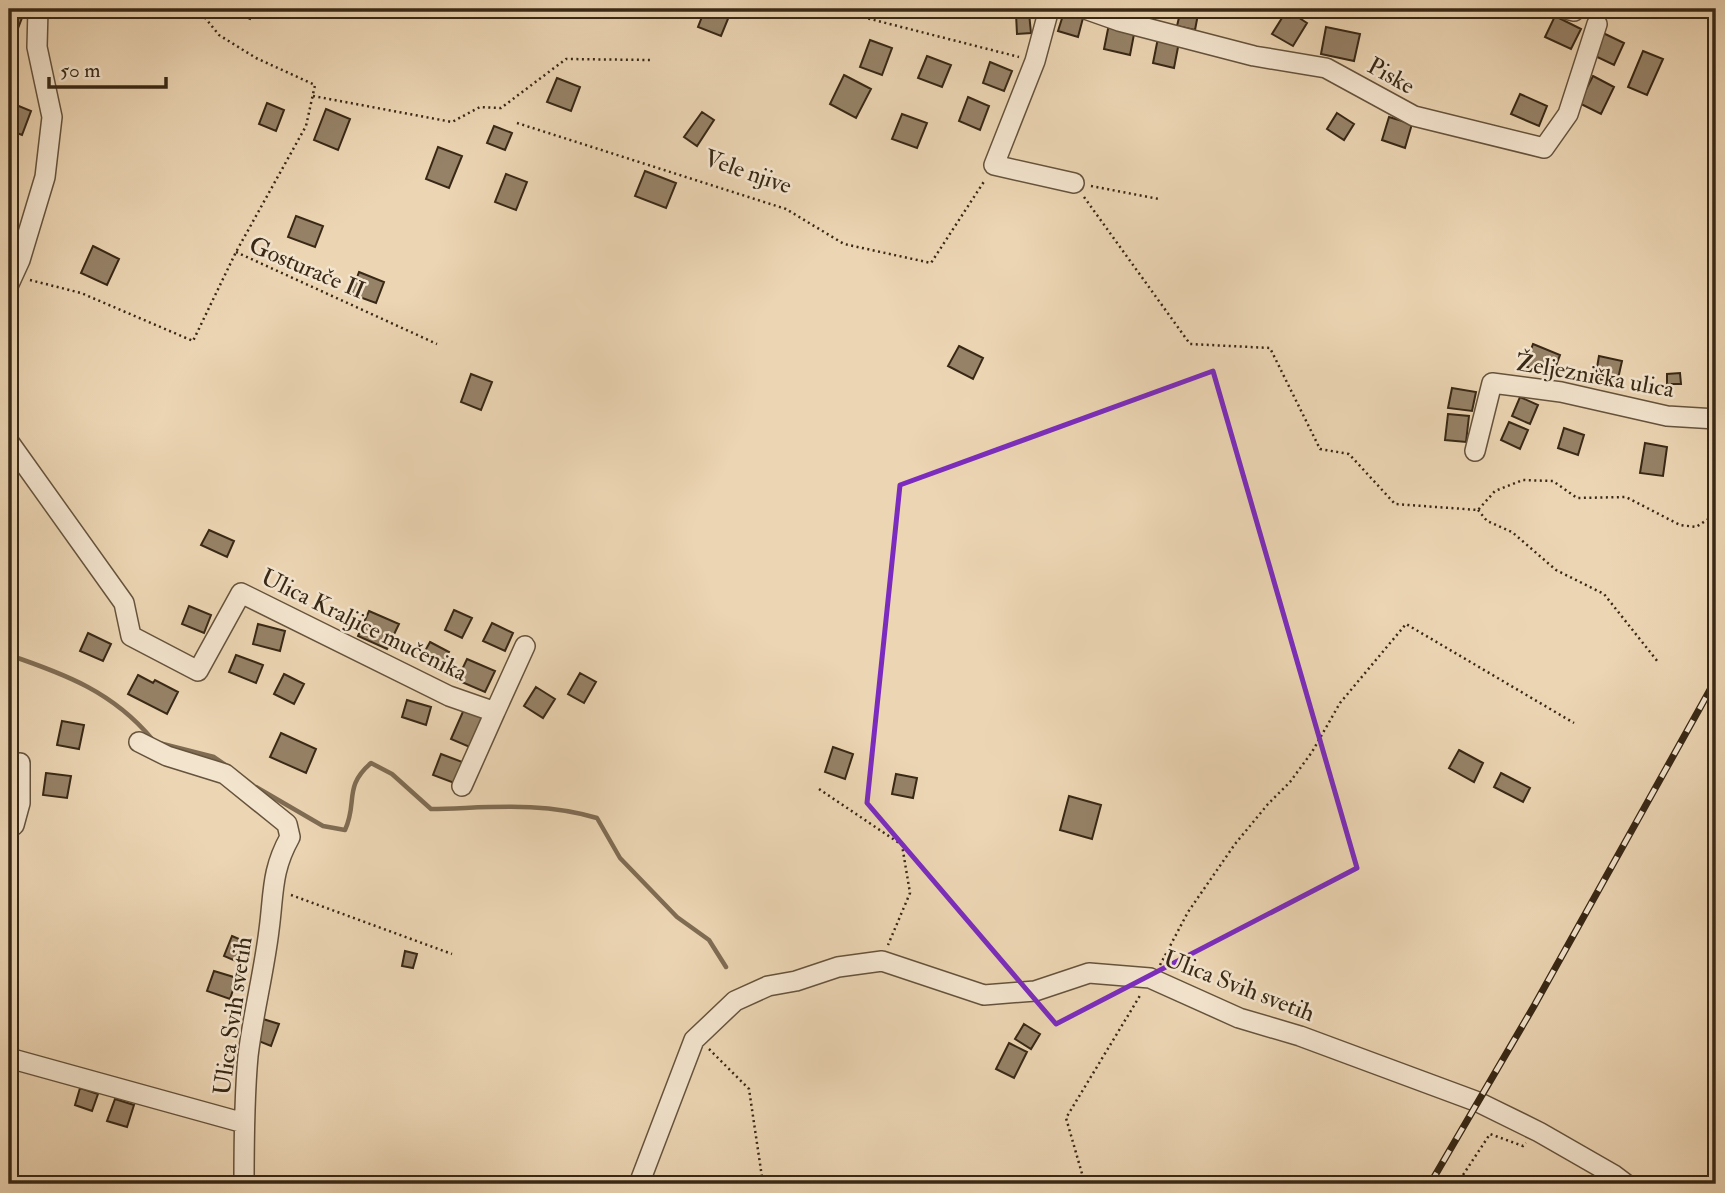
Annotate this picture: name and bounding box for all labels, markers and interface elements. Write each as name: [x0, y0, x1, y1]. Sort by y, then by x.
scale bar: [49, 46, 166, 90]
street label: Piske: [1362, 50, 1420, 102]
text: 50 m: [60, 57, 101, 84]
street label: Vele njive: [700, 143, 796, 201]
street label: Gosturače II: [244, 230, 370, 306]
street label: Željeznička ulica: [1513, 346, 1678, 405]
street label: Ulica Kraljice mučenika: [256, 562, 473, 689]
street label: Ulica Svih svetih: [207, 934, 260, 1097]
street label: Ulica Svih svetih: [1159, 943, 1319, 1029]

